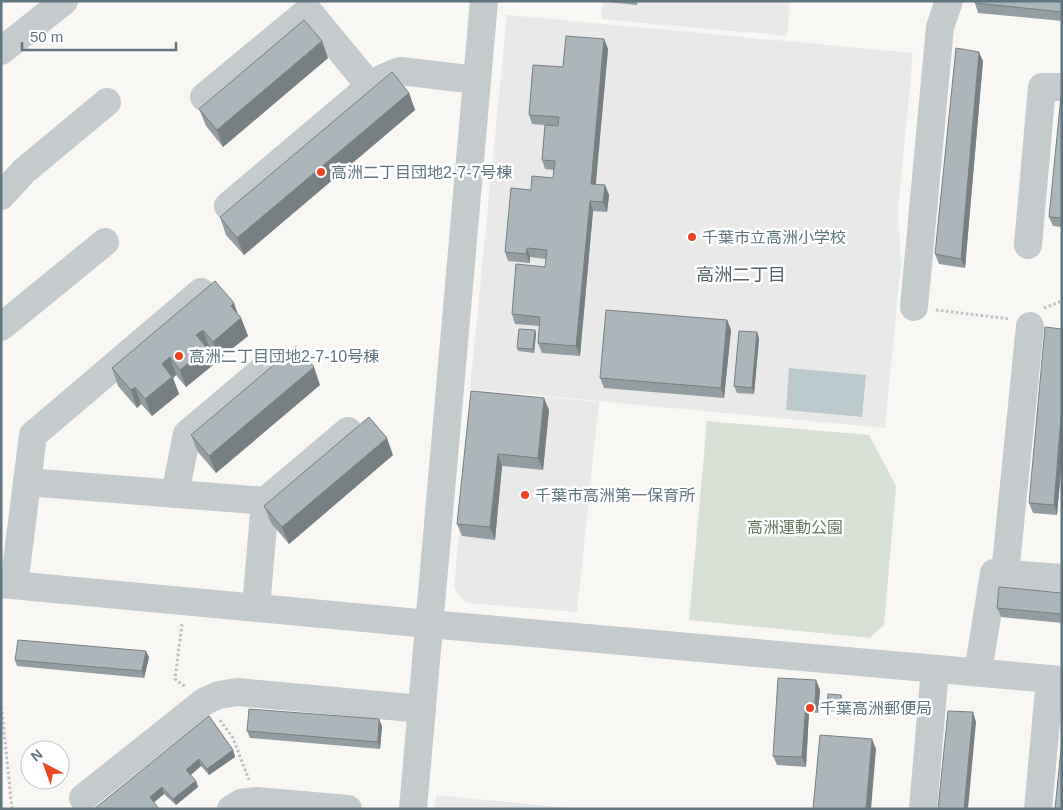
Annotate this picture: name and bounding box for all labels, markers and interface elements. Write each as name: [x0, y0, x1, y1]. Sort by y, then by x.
scale bar: [22, 20, 176, 52]
text: 50 m: [30, 28, 63, 45]
place label: 高洲二丁目団地2-7-7号棟: [331, 164, 512, 181]
marker: 高洲二丁目団地2-7-7号棟: [315, 166, 327, 178]
place label: 千葉市立高洲小学校: [702, 229, 846, 246]
marker: 千葉市立高洲小学校: [686, 231, 698, 243]
district label: 高洲二丁目: [696, 265, 786, 285]
place label: 高洲二丁目団地2-7-10号棟: [189, 348, 379, 365]
marker: 高洲二丁目団地2-7-10号棟: [173, 350, 185, 362]
place label: 千葉市高洲第一保育所: [535, 487, 695, 504]
marker: 千葉市高洲第一保育所: [519, 489, 531, 501]
park label: 高洲運動公園: [747, 519, 843, 536]
place label: 千葉高洲郵便局: [820, 700, 932, 717]
marker: 千葉高洲郵便局: [804, 702, 816, 714]
north arrow: [20, 740, 70, 790]
text: N: [27, 746, 46, 765]

